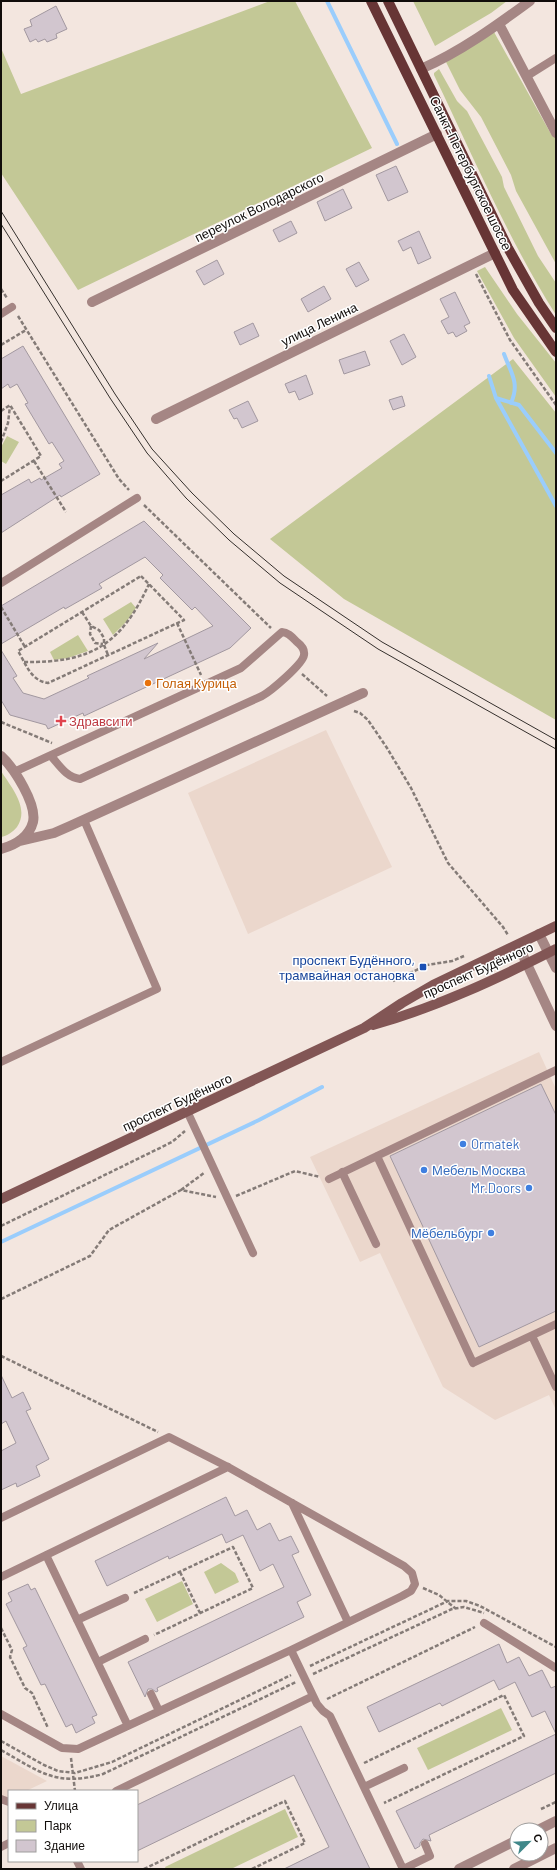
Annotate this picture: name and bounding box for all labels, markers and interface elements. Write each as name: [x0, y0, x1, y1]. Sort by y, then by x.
street label: Санкт-Петербургское шоссе: [427, 93, 515, 253]
street label: переулок Володарского: [192, 169, 326, 245]
street label: улица Ленина: [278, 298, 360, 349]
place label: Голая Курица: [156, 675, 237, 691]
marker: Голая Курица: [143, 678, 153, 688]
place label: Здравсити: [69, 713, 133, 729]
marker: Здравсити: [56, 716, 66, 726]
street label: проспект Будённого: [420, 938, 536, 1002]
place label: проспект Будённого, трамвайная остановка: [279, 952, 416, 983]
marker: проспект Будённого, трамвайная остановка: [418, 962, 428, 972]
street label: проспект Будённого: [120, 1070, 234, 1134]
place label: Ormatek: [471, 1136, 520, 1152]
marker: Ormatek: [458, 1139, 468, 1149]
place label: Мебель Москва: [432, 1162, 526, 1178]
marker: Мебель Москва: [419, 1165, 429, 1175]
place label: Mr.Doors: [471, 1180, 521, 1196]
marker: Mr.Doors: [524, 1183, 534, 1193]
place label: Мёбельбург: [411, 1225, 483, 1241]
marker: Мёбельбург: [486, 1228, 496, 1238]
legend: [8, 1790, 138, 1862]
text: Улица: [44, 1798, 78, 1813]
text: Парк: [44, 1818, 72, 1833]
north arrow: [509, 1822, 549, 1862]
text: С: [531, 1831, 546, 1844]
text: Здание: [44, 1838, 85, 1853]

